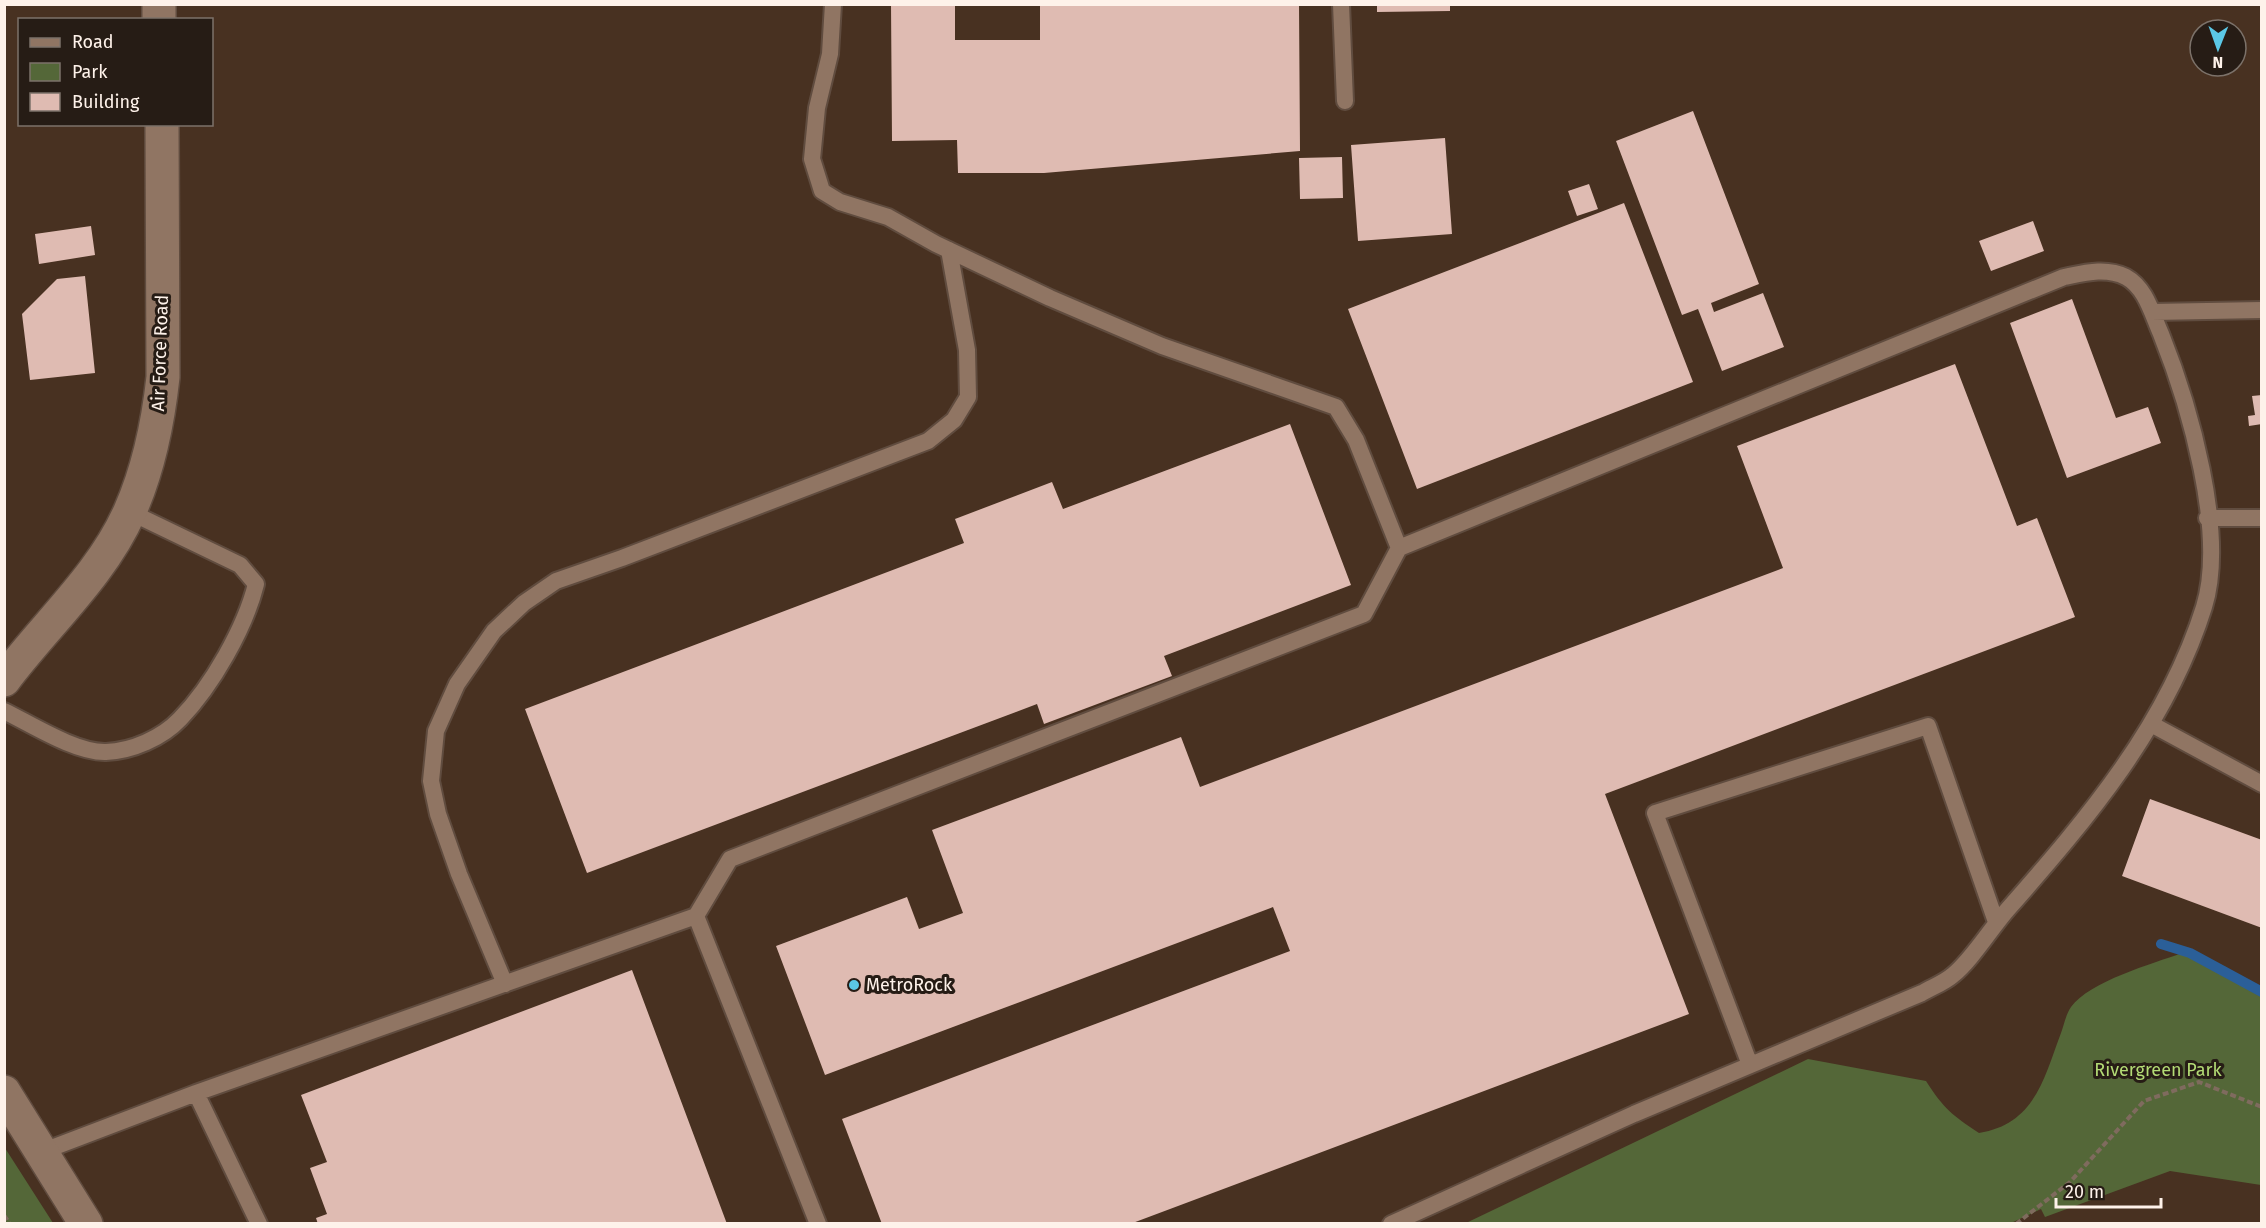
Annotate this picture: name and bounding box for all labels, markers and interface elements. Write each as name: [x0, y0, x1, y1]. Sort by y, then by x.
legend: [18, 18, 213, 126]
north arrow: [2188, 18, 2248, 78]
text: Road: [72, 31, 114, 53]
text: N: [2212, 53, 2223, 72]
text: Park: [72, 61, 108, 83]
text: Building: [72, 91, 140, 113]
street label: Air Force Road: [147, 294, 173, 412]
place label: MetroRock: [866, 974, 953, 996]
marker: MetroRock: [847, 978, 861, 992]
park label: Rivergreen Park: [2094, 1059, 2222, 1081]
scale bar: [2056, 1171, 2161, 1209]
text: 20 m: [2065, 1181, 2104, 1203]

